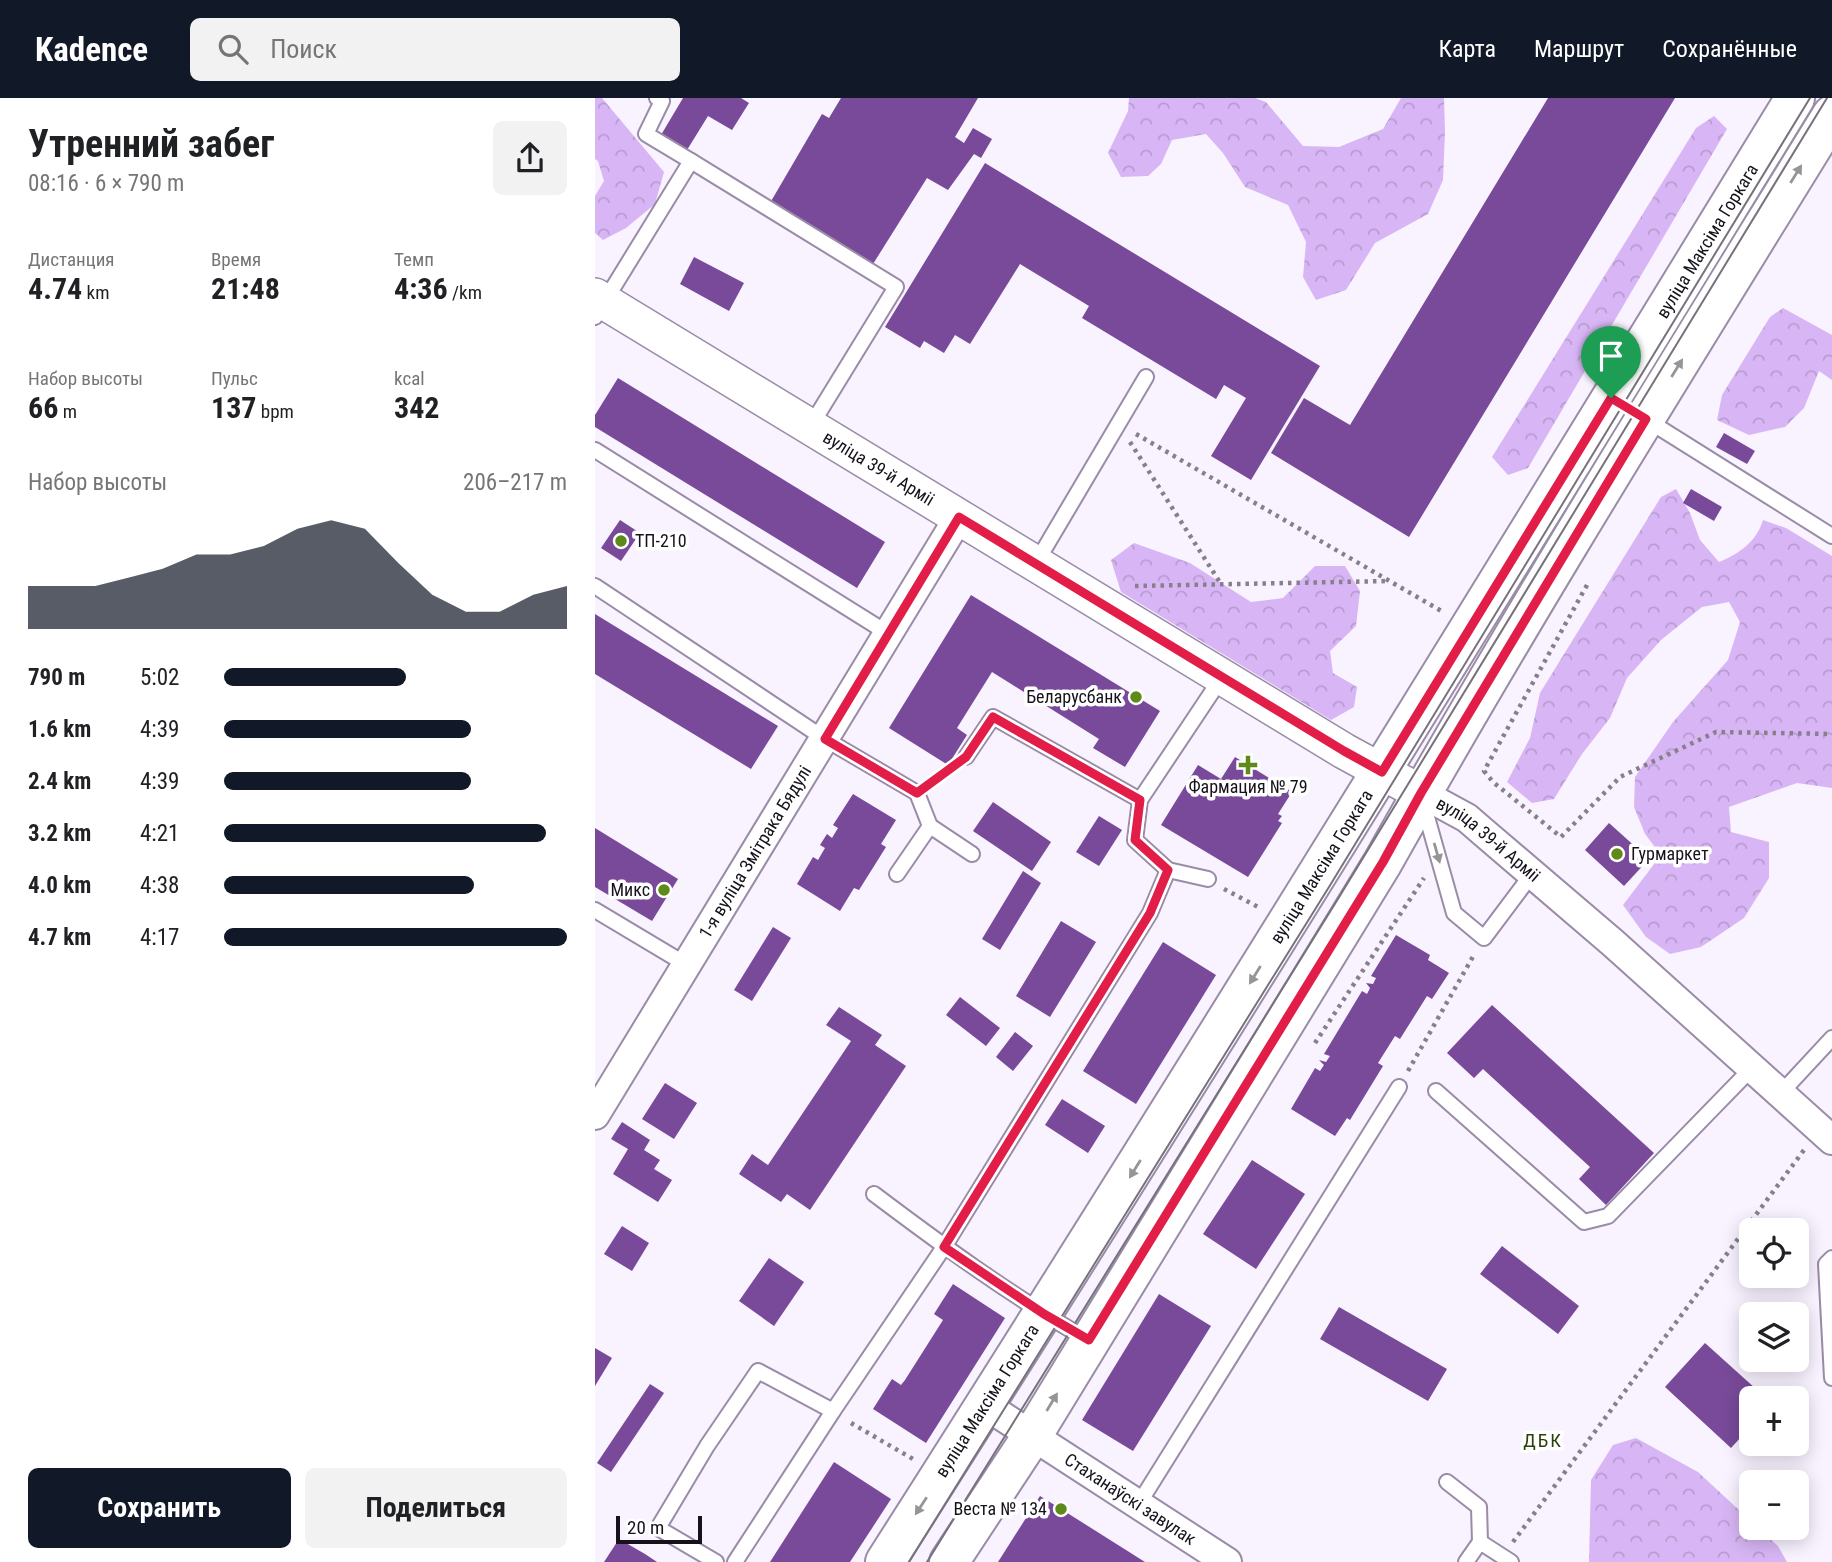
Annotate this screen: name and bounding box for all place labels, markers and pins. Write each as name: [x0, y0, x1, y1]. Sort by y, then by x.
pin: [1581, 326, 1641, 398]
place label: ТП-210: [635, 530, 687, 551]
marker: ТП-210: [613, 533, 629, 549]
place label: Беларусбанк: [1026, 686, 1122, 707]
marker: Беларусбанк: [1128, 689, 1144, 705]
marker: Фармация № 79: [1240, 757, 1256, 773]
place label: Фармация № 79: [1188, 776, 1308, 797]
place label: Гурмаркет: [1631, 843, 1709, 864]
marker: Гурмаркет: [1609, 846, 1625, 862]
place label: Микс: [610, 879, 650, 900]
marker: Микс: [656, 882, 672, 898]
place label: Веста № 134: [953, 1498, 1047, 1519]
marker: Веста № 134: [1053, 1501, 1069, 1517]

